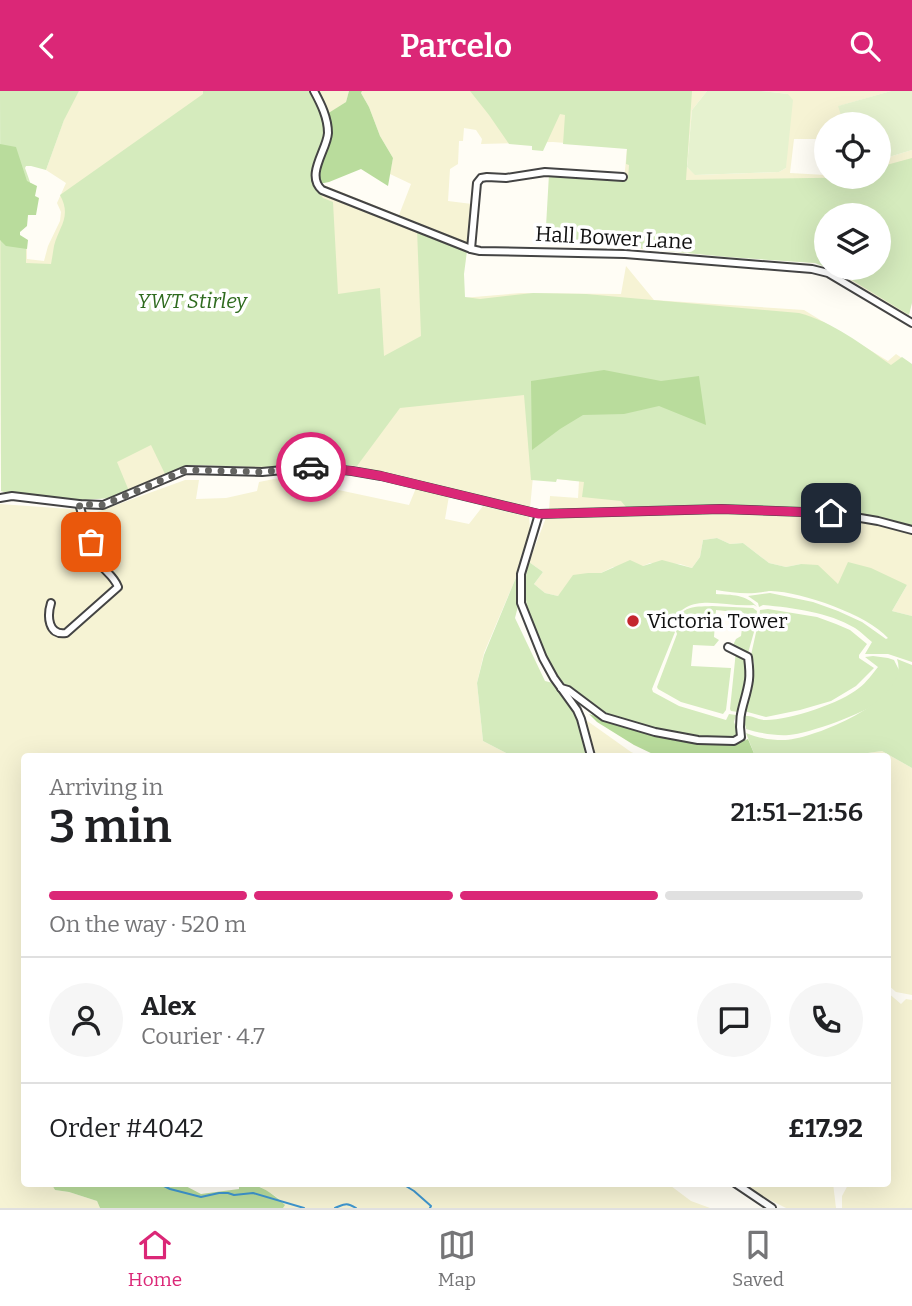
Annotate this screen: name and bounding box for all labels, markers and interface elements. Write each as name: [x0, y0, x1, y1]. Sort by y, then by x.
icon: back: [28, 27, 66, 65]
text: Parcelo: [400, 27, 512, 65]
icon: search: [846, 27, 884, 65]
map controls: [814, 112, 891, 280]
button: locate: [814, 112, 891, 189]
button: layers: [814, 203, 891, 280]
street label: Hall Bower Lane: [534, 221, 694, 255]
park label: YWT Stirley: [137, 288, 248, 314]
courier: [276, 432, 346, 502]
icon: car: [292, 448, 330, 486]
pin: [801, 483, 861, 543]
icon: home: [812, 494, 850, 532]
pin: [61, 512, 121, 572]
icon: bag: [72, 523, 110, 561]
place label: Victoria Tower: [647, 608, 788, 634]
marker: Victoria Tower: [625, 613, 641, 629]
text: Arriving in: [49, 773, 163, 801]
text: 21:51–21:56: [730, 797, 863, 828]
text: 3 min: [49, 799, 172, 854]
text: On the way · 520 m: [49, 910, 246, 938]
button: person: [49, 983, 123, 1057]
button: chat: [697, 983, 771, 1057]
button: phone: [789, 983, 863, 1057]
text: Alex: [141, 991, 196, 1022]
text: Courier · 4.7: [141, 1022, 265, 1050]
text: Order #4042: [49, 1113, 204, 1144]
text: £17.92: [788, 1113, 863, 1144]
tab: Home: [128, 1226, 182, 1291]
tab: Map: [438, 1226, 476, 1291]
tab: Saved: [732, 1226, 784, 1291]

